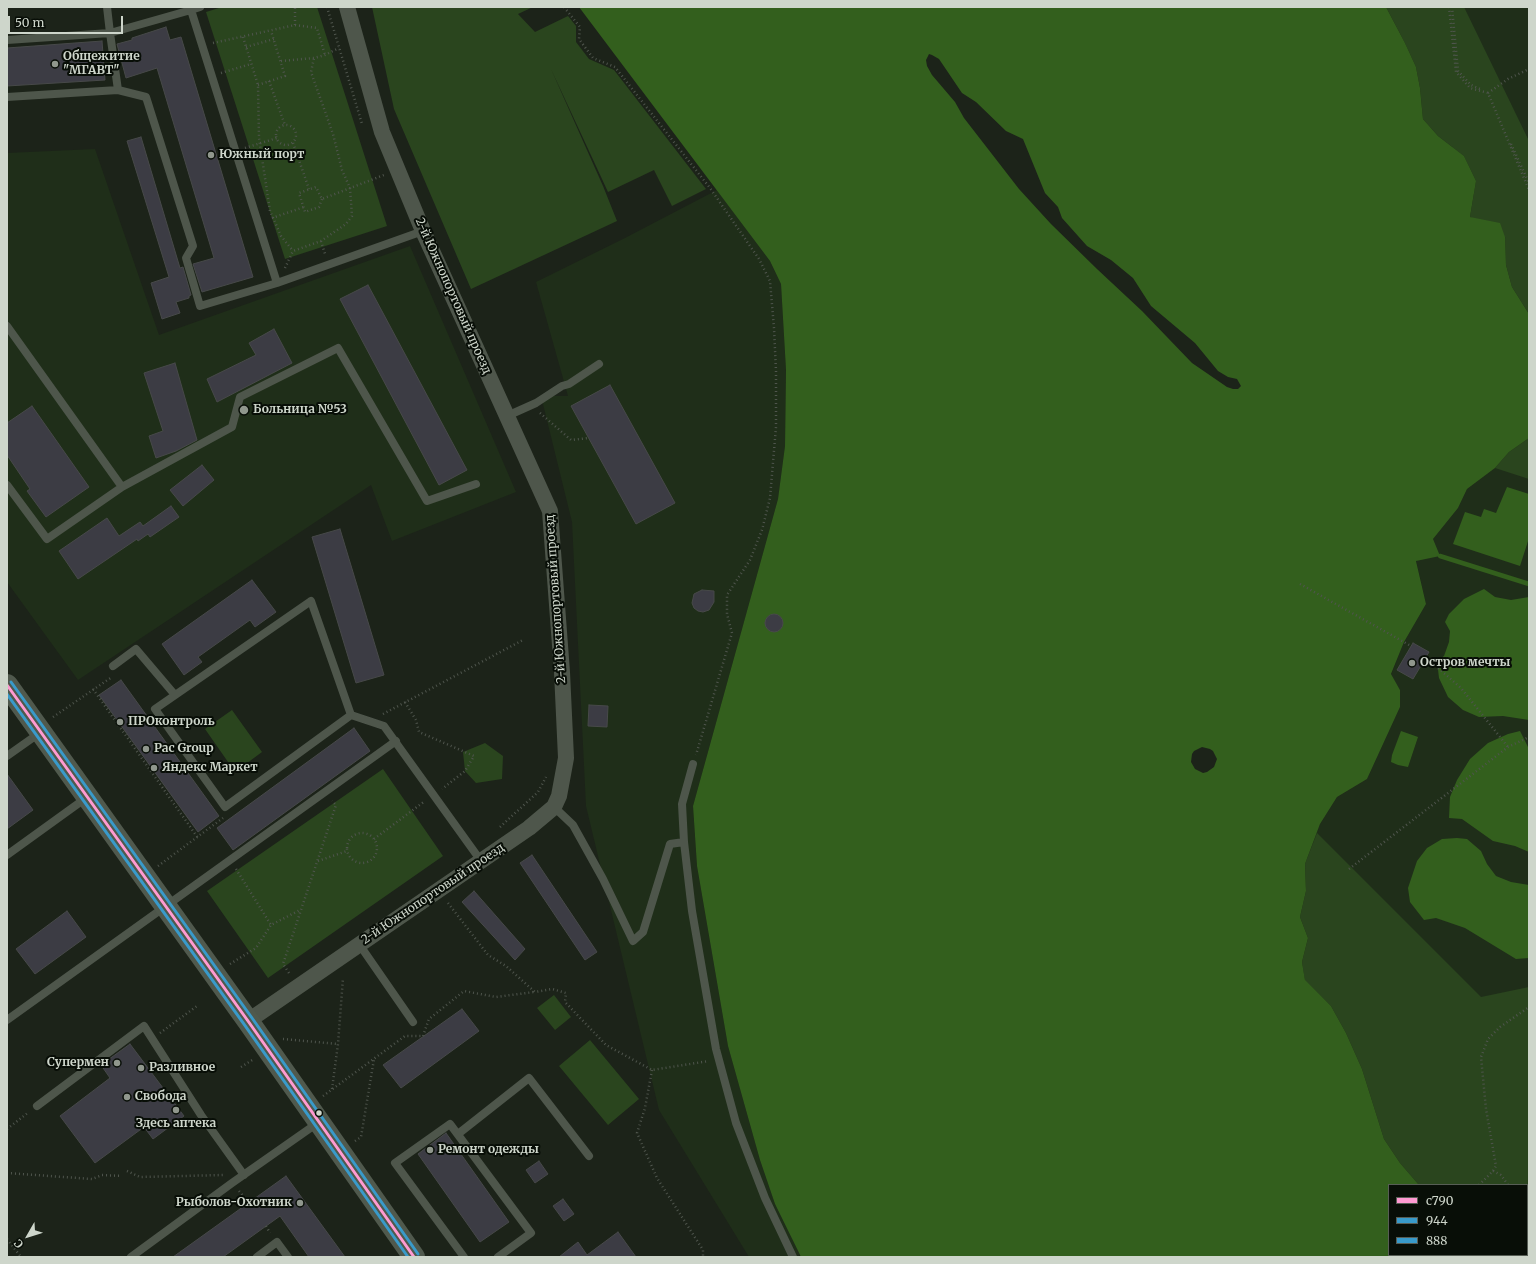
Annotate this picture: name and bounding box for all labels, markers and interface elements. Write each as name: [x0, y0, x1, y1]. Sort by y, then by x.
scale bar: [10, 8, 125, 34]
text: 50 m: [15, 15, 44, 30]
place label: Общежитие "МГАВТ": [63, 50, 140, 78]
marker: Общежитие "МГАВТ": [50, 59, 60, 69]
place label: Южный порт: [219, 148, 304, 162]
marker: Южный порт: [206, 150, 216, 160]
street label: 2-й Южнопортовый проезд: [412, 216, 494, 376]
place label: Больница №53: [253, 403, 347, 417]
marker: Больница №53: [238, 404, 250, 416]
street label: 2-й Южнопортовый проезд: [543, 514, 569, 684]
place label: Остров мечты: [1420, 656, 1510, 670]
marker: Остров мечты: [1407, 658, 1417, 668]
place label: ПРОконтроль: [128, 715, 215, 729]
marker: ПРОконтроль: [115, 717, 125, 727]
place label: Pac Group: [154, 742, 214, 756]
marker: Pac Group: [141, 744, 151, 754]
place label: Яндекс Маркет: [162, 761, 258, 775]
marker: Яндекс Маркет: [149, 763, 159, 773]
street label: 2-й Южнопортовый проезд: [359, 841, 507, 947]
place label: Супермен: [47, 1056, 109, 1070]
marker: Супермен: [112, 1058, 122, 1068]
place label: Разливное: [149, 1061, 215, 1075]
marker: Разливное: [136, 1063, 146, 1073]
place label: Свобода: [135, 1090, 186, 1104]
marker: Свобода: [122, 1092, 132, 1102]
marker: Здесь аптека: [171, 1105, 181, 1115]
unlabelled marker: [314, 1108, 324, 1118]
place label: Здесь аптека: [136, 1117, 216, 1131]
place label: Ремонт одежды: [438, 1143, 539, 1157]
marker: Ремонт одежды: [425, 1145, 435, 1155]
legend: [1388, 1184, 1528, 1256]
text: с790: [1426, 1193, 1454, 1208]
place label: Рыболов-Охотник: [176, 1196, 292, 1210]
marker: Рыболов-Охотник: [295, 1198, 305, 1208]
text: 944: [1426, 1213, 1448, 1228]
north arrow: [8, 1216, 48, 1256]
text: 888: [1426, 1233, 1447, 1248]
text: С: [11, 1236, 26, 1251]

